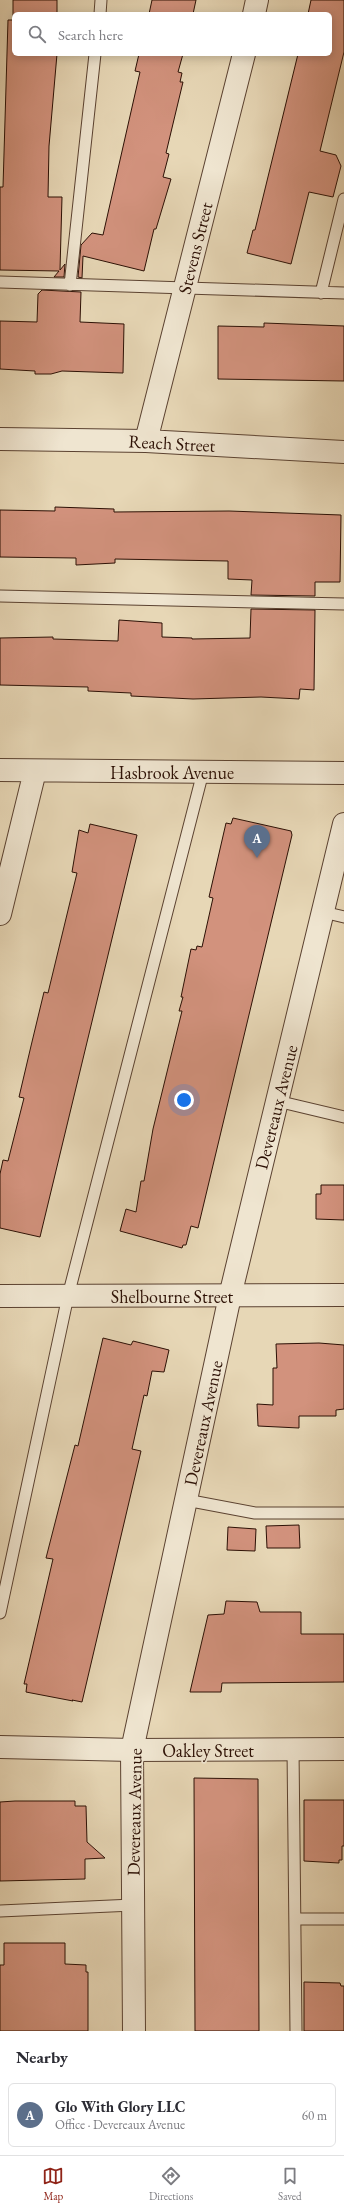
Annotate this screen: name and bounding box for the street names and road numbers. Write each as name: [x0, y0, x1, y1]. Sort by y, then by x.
street label: Stevens Street: [172, 199, 218, 296]
street label: Reach Street: [128, 429, 216, 457]
street label: Hasbrook Avenue: [110, 761, 234, 784]
street label: Devereaux Avenue: [249, 1042, 303, 1172]
street label: Shelbourne Street: [111, 1285, 234, 1308]
street label: Devereaux Avenue: [178, 1358, 228, 1488]
street label: Oakley Street: [162, 1739, 254, 1762]
street label: Devereaux Avenue: [121, 1748, 147, 1876]

